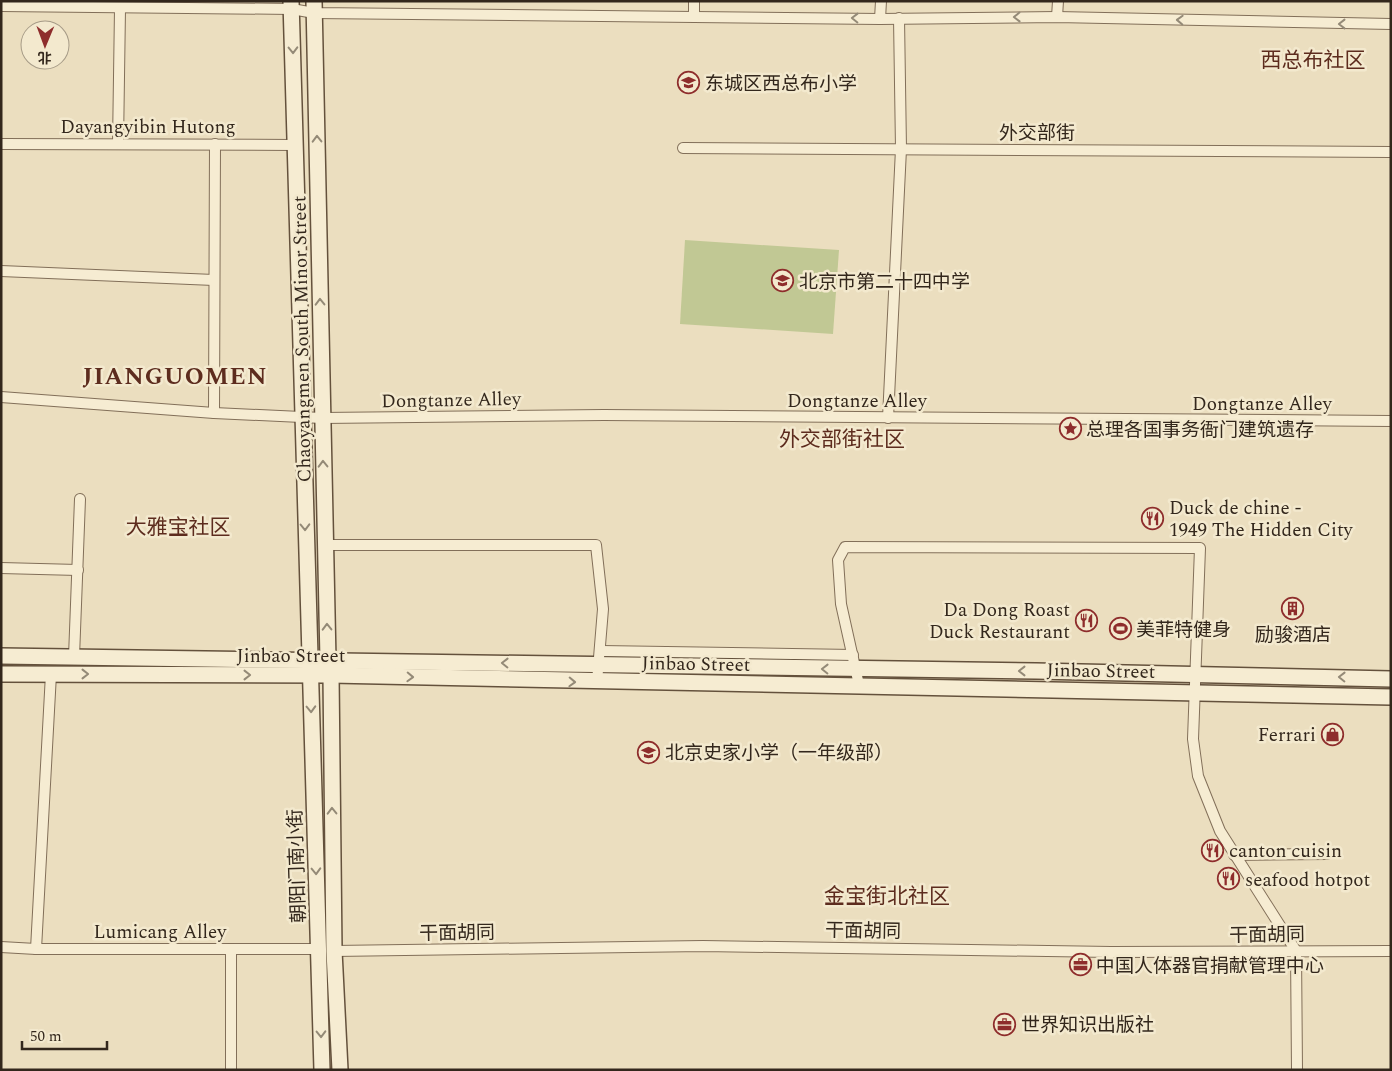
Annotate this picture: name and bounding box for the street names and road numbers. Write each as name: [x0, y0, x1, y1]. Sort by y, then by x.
street label: Dayangyibin Hutong: [60, 113, 236, 142]
street label: 外交部街: [999, 119, 1075, 148]
street label: Chaoyangmen South Minor Street: [285, 195, 320, 483]
street label: Dongtanze Alley: [381, 385, 522, 416]
street label: Dongtanze Alley: [787, 387, 928, 416]
street label: Dongtanze Alley: [1192, 390, 1333, 419]
street label: Jinbao Street: [237, 642, 346, 671]
street label: Jinbao Street: [641, 649, 751, 680]
street label: Jinbao Street: [1046, 656, 1156, 687]
street label: 朝阳门南小街: [281, 808, 314, 923]
street label: 干面胡同: [825, 916, 901, 947]
street label: Lumicang Alley: [94, 918, 227, 947]
street label: 干面胡同: [419, 918, 495, 949]
street label: 干面胡同: [1229, 920, 1305, 951]

